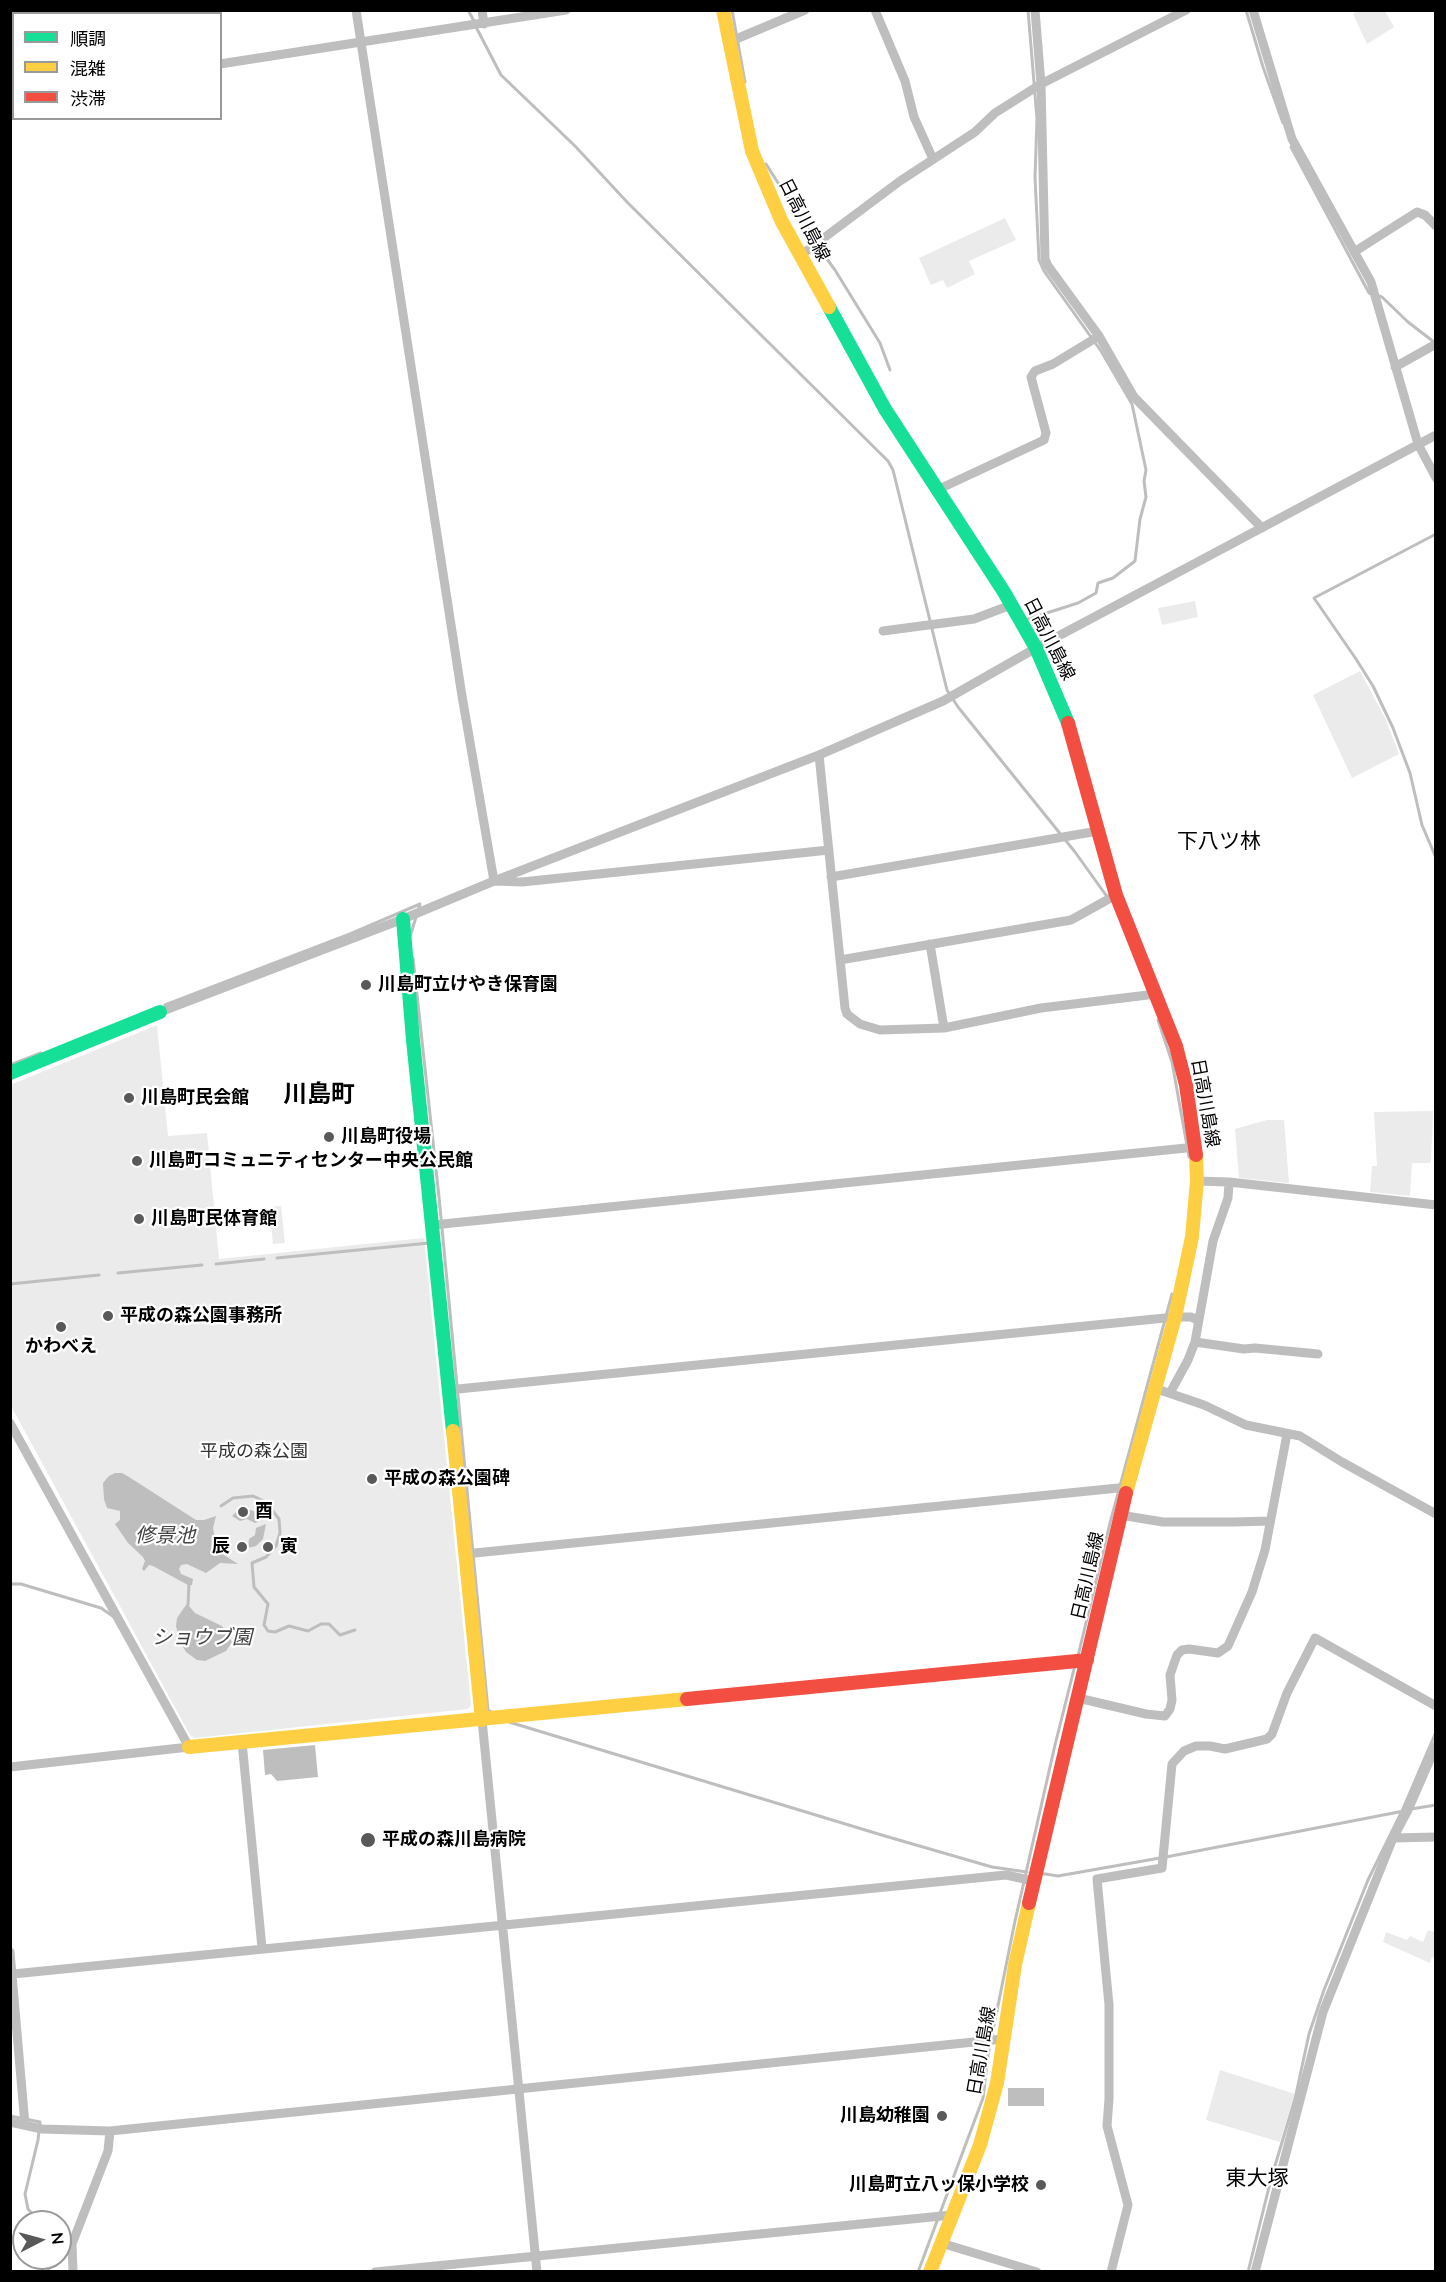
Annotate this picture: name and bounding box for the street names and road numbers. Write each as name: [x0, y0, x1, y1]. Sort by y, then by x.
street label: 日高川島線: [774, 175, 834, 265]
street label: 日高川島線: [1019, 594, 1079, 684]
street label: 日高川島線: [1187, 1057, 1223, 1149]
street label: 日高川島線: [1067, 1530, 1109, 1622]
street label: 日高川島線: [964, 2005, 1000, 2097]

